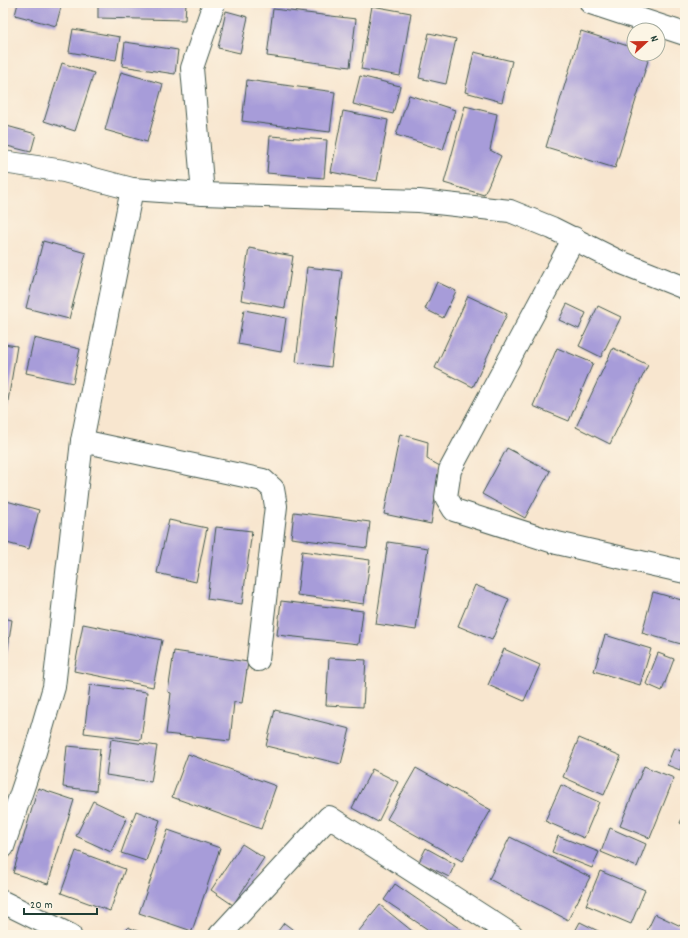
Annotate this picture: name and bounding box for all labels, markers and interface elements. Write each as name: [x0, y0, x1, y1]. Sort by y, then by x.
north arrow: [626, 22, 666, 62]
text: N: [645, 33, 662, 45]
scale bar: [24, 890, 97, 916]
text: 20 m: [30, 897, 53, 914]

